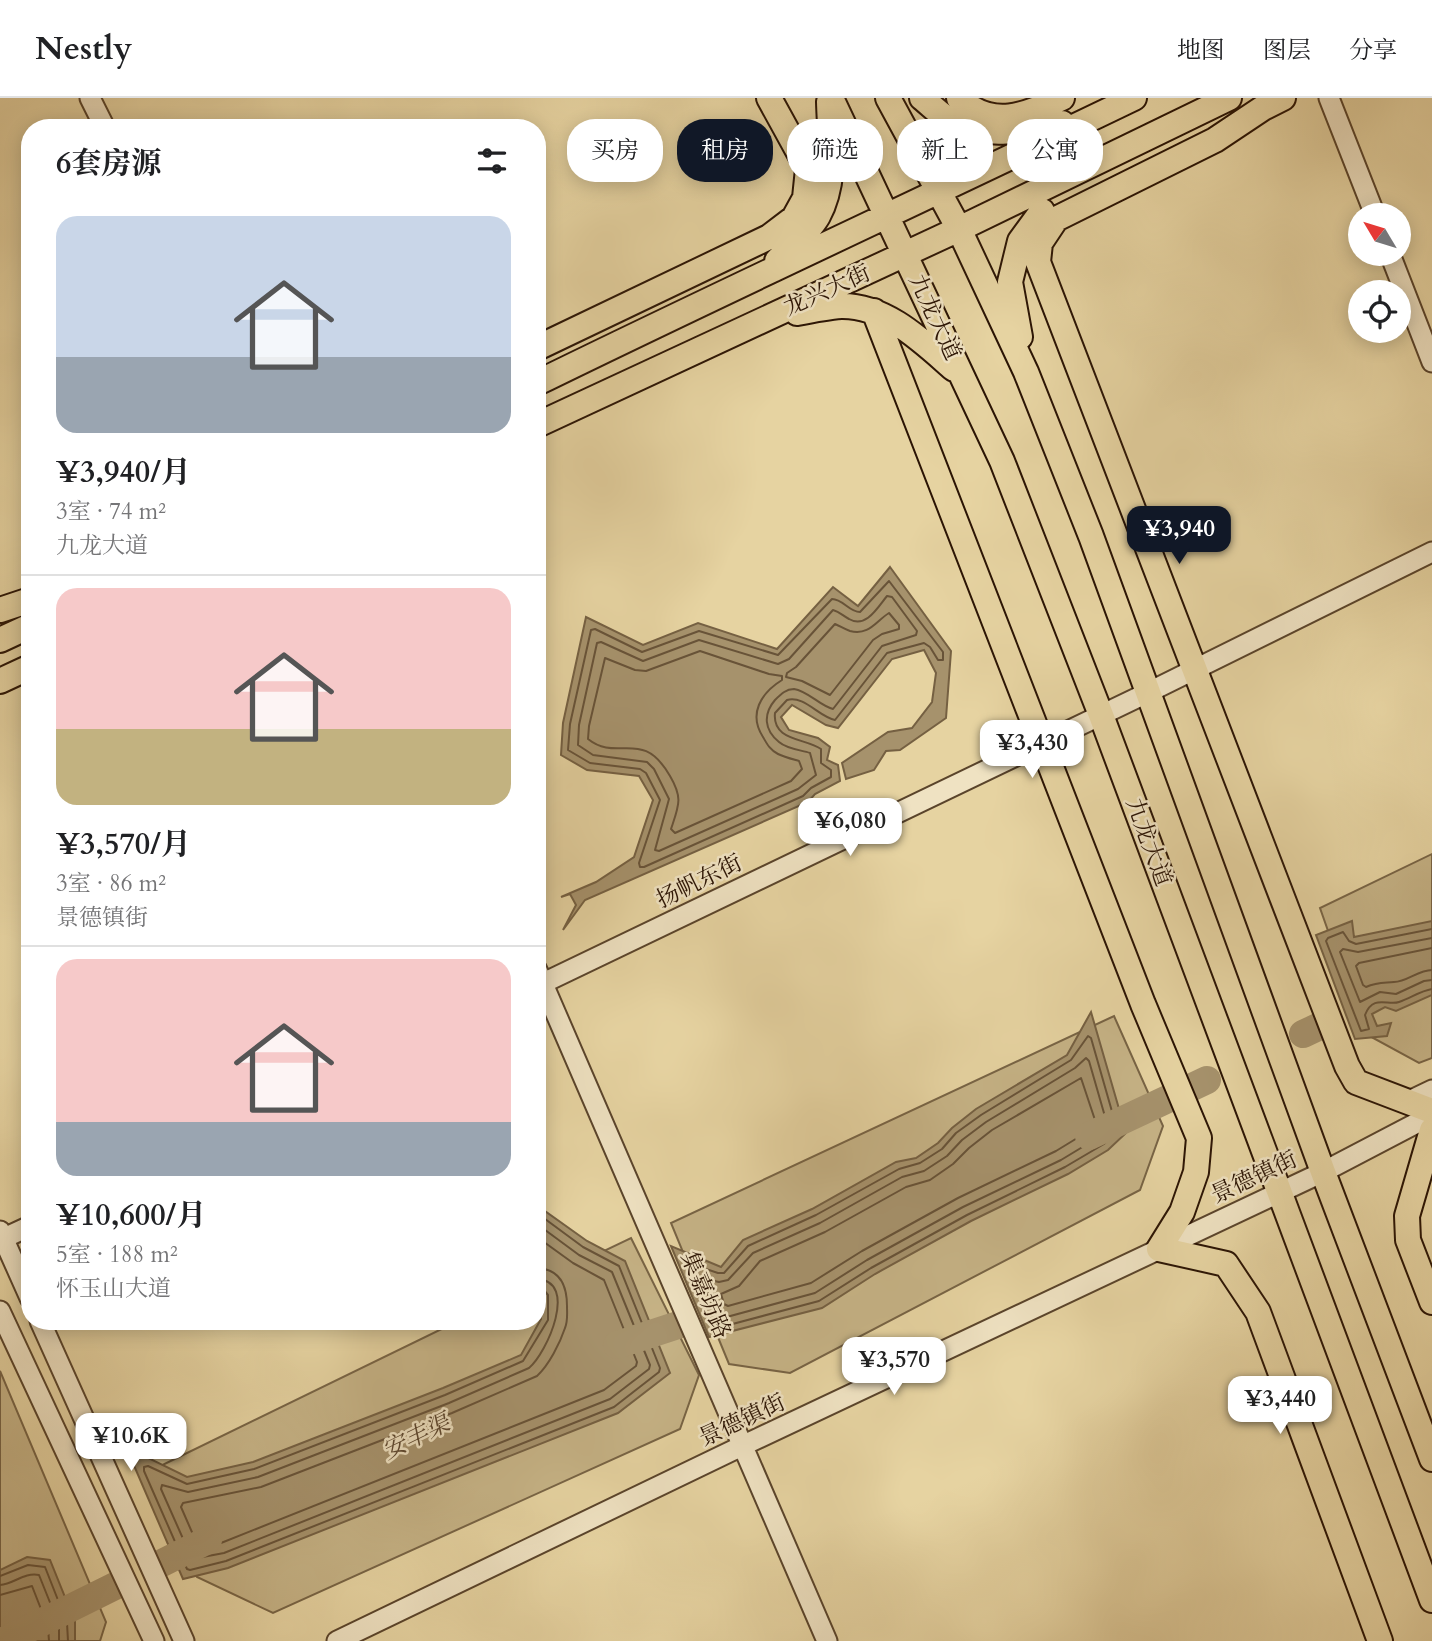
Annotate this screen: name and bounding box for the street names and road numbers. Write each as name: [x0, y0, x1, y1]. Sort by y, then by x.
street label: 龙兴大街: [779, 257, 875, 323]
street label: 九龙大道: [902, 269, 968, 365]
street label: 九龙大道: [1119, 793, 1179, 891]
street label: 扬帆东街: [651, 847, 747, 915]
street label: 景德镇街: [1206, 1144, 1302, 1210]
street label: 集嘉坊路: [674, 1247, 738, 1343]
street label: 景德镇街: [694, 1387, 790, 1453]

